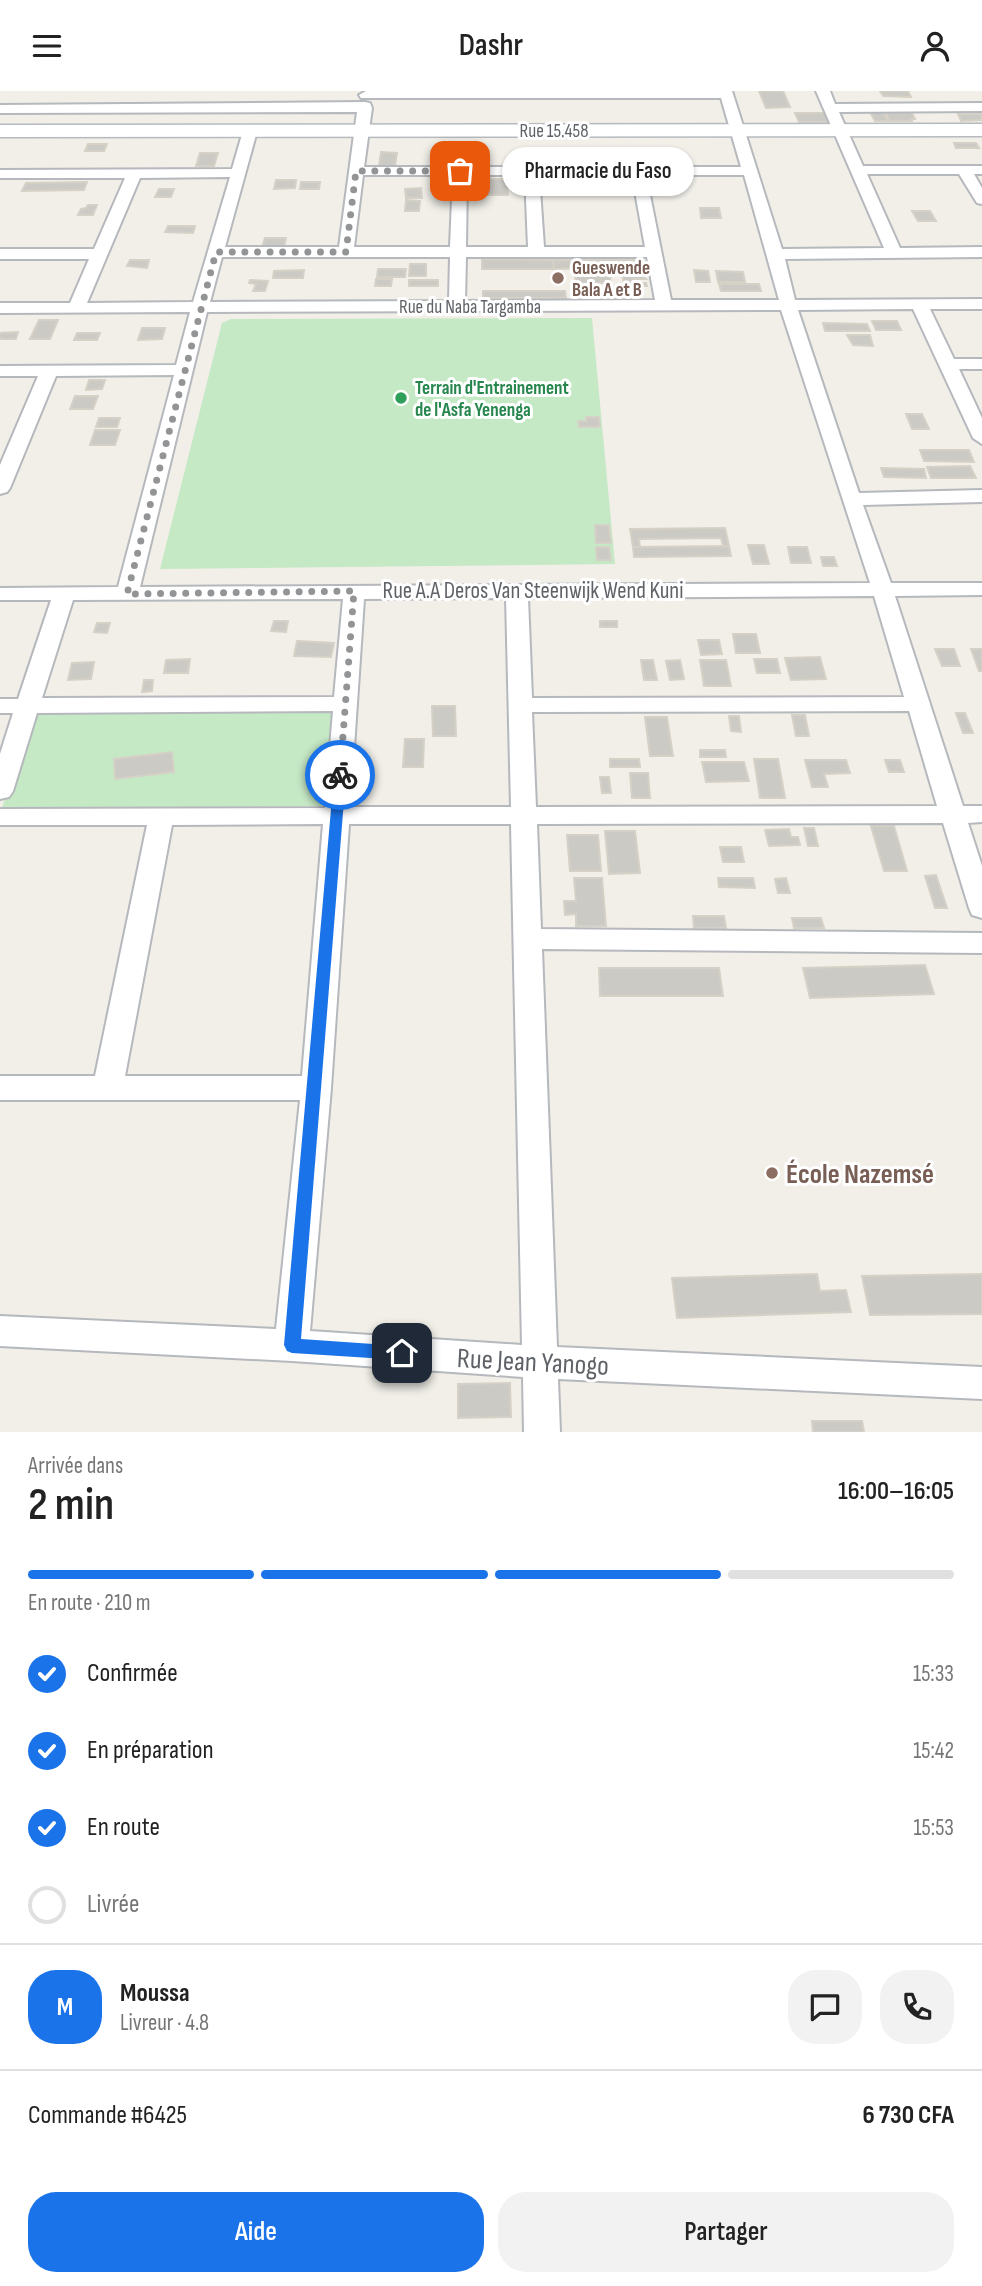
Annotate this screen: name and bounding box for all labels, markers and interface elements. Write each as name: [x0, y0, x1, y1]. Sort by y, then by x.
text: Dashr: [459, 26, 523, 65]
icon: menu: [28, 27, 66, 65]
icon: person: [916, 27, 954, 65]
street label: Rue 15.458: [519, 120, 589, 143]
pin: [430, 141, 490, 201]
callout: Pharmacie du Faso: [502, 147, 694, 195]
icon: bag: [441, 152, 479, 190]
text: Pharmacie du Faso: [524, 157, 672, 185]
place label: Gueswende Bala A et B: [572, 257, 650, 302]
marker: Gueswende Bala A et B: [550, 270, 566, 286]
street label: Rue du Naba Targamba: [399, 296, 541, 319]
place label: Terrain d'Entrainement de l'Asfa Yenenga: [415, 377, 569, 422]
marker: Terrain d'Entrainement de l'Asfa Yenenga: [393, 390, 409, 406]
street label: Rue A.A Deros Van Steenwijk Wend Kuni: [383, 577, 683, 605]
courier: [305, 740, 375, 810]
icon: bike: [321, 756, 359, 794]
place label: École Nazemsé: [786, 1158, 934, 1191]
marker: École Nazemsé: [764, 1165, 780, 1181]
pin: [372, 1323, 432, 1383]
icon: home: [383, 1334, 421, 1372]
street label: Rue Jean Yanogo: [456, 1342, 610, 1383]
text: Arrivée dans: [28, 1452, 123, 1480]
text: 16:00–16:05: [838, 1476, 954, 1507]
text: 2 min: [28, 1478, 114, 1533]
text: En route · 210 m: [28, 1589, 151, 1617]
icon: check: [28, 1655, 66, 1693]
text: Confirmée: [87, 1658, 178, 1689]
text: 15:33: [913, 1660, 954, 1688]
icon: check: [28, 1732, 66, 1770]
text: En préparation: [87, 1735, 214, 1766]
text: 15:42: [913, 1737, 954, 1765]
icon: check: [28, 1809, 66, 1847]
text: En route: [87, 1812, 160, 1843]
text: 15:53: [914, 1814, 954, 1842]
text: Livrée: [87, 1889, 139, 1920]
button: chat: [788, 1970, 862, 2044]
button: phone: [880, 1970, 954, 2044]
text: Moussa: [120, 1978, 190, 2009]
text: M: [57, 1992, 73, 2023]
text: Livreur · 4.8: [120, 2009, 209, 2037]
text: Commande #6425: [28, 2100, 187, 2131]
text: 6 730 CFA: [862, 2100, 954, 2131]
button: Aide: [28, 2192, 484, 2272]
button: Partager: [498, 2192, 954, 2272]

